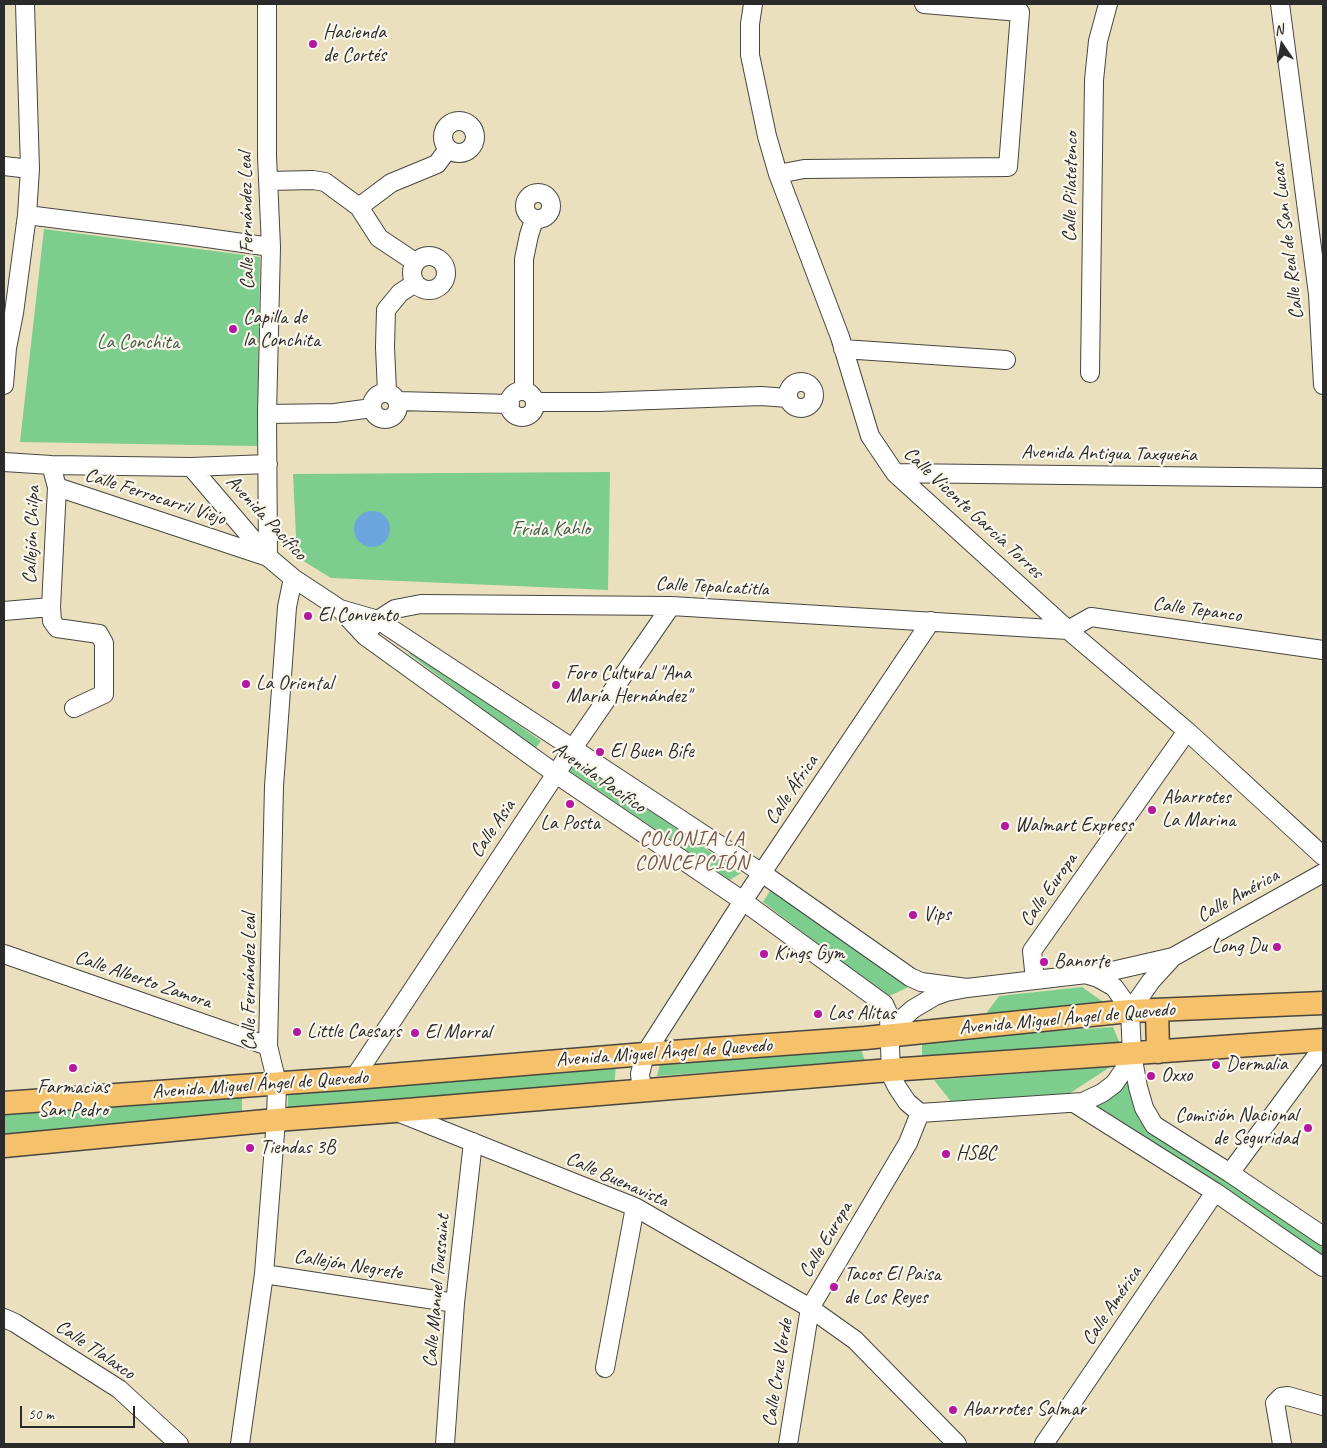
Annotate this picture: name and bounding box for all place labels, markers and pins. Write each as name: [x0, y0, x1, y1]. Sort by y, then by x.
place label: Hacienda de Cortés: [323, 21, 386, 68]
marker: Hacienda de Cortés: [307, 38, 319, 50]
place label: Capilla de la Conchita: [243, 306, 320, 353]
marker: Capilla de la Conchita: [227, 323, 239, 335]
place label: El Convento: [318, 604, 398, 628]
marker: El Convento: [302, 610, 314, 622]
place label: Foro Cultural "Ana María Hernández": [566, 662, 691, 709]
place label: La Oriental: [256, 672, 333, 696]
marker: La Oriental: [240, 678, 252, 690]
marker: Foro Cultural "Ana María Hernández": [550, 679, 562, 691]
place label: El Buen Bife: [610, 740, 694, 764]
marker: El Buen Bife: [594, 746, 606, 758]
place label: Abarrotes La Marina: [1162, 786, 1235, 833]
marker: La Posta: [564, 798, 576, 810]
marker: Abarrotes La Marina: [1146, 804, 1158, 816]
place label: La Posta: [540, 812, 600, 836]
place label: Walmart Express: [1015, 814, 1133, 838]
marker: Walmart Express: [999, 820, 1011, 832]
place label: Vips: [923, 903, 951, 927]
marker: Vips: [907, 909, 919, 921]
place label: Long Du: [1212, 935, 1267, 959]
marker: Long Du: [1271, 941, 1283, 953]
place label: Kings Gym: [774, 942, 844, 966]
marker: Kings Gym: [758, 948, 770, 960]
place label: Banorte: [1054, 950, 1110, 974]
marker: Banorte: [1038, 956, 1050, 968]
place label: Las Alitas: [828, 1002, 896, 1026]
marker: Las Alitas: [812, 1008, 824, 1020]
place label: Little Caesars: [307, 1020, 401, 1044]
place label: El Morral: [425, 1021, 491, 1045]
marker: Little Caesars: [291, 1026, 303, 1038]
marker: El Morral: [409, 1027, 421, 1039]
place label: Dermalia: [1226, 1053, 1288, 1077]
marker: Dermalia: [1210, 1059, 1222, 1071]
marker: Farmacias San Pedro: [67, 1062, 79, 1074]
place label: Oxxo: [1161, 1064, 1192, 1088]
marker: Oxxo: [1145, 1070, 1157, 1082]
place label: Farmacias San Pedro: [37, 1076, 109, 1123]
place label: Comisión Nacional de Seguridad: [1175, 1104, 1298, 1151]
marker: Comisión Nacional de Seguridad: [1302, 1122, 1314, 1134]
place label: Tiendas 3B: [260, 1136, 336, 1160]
marker: Tiendas 3B: [244, 1142, 256, 1154]
place label: HSBC: [956, 1142, 996, 1166]
marker: HSBC: [940, 1148, 952, 1160]
place label: Tacos El Paisa de Los Reyes: [844, 1263, 941, 1310]
marker: Tacos El Paisa de Los Reyes: [828, 1281, 840, 1293]
place label: Abarrotes Salmar: [963, 1398, 1086, 1422]
marker: Abarrotes Salmar: [947, 1404, 959, 1416]

